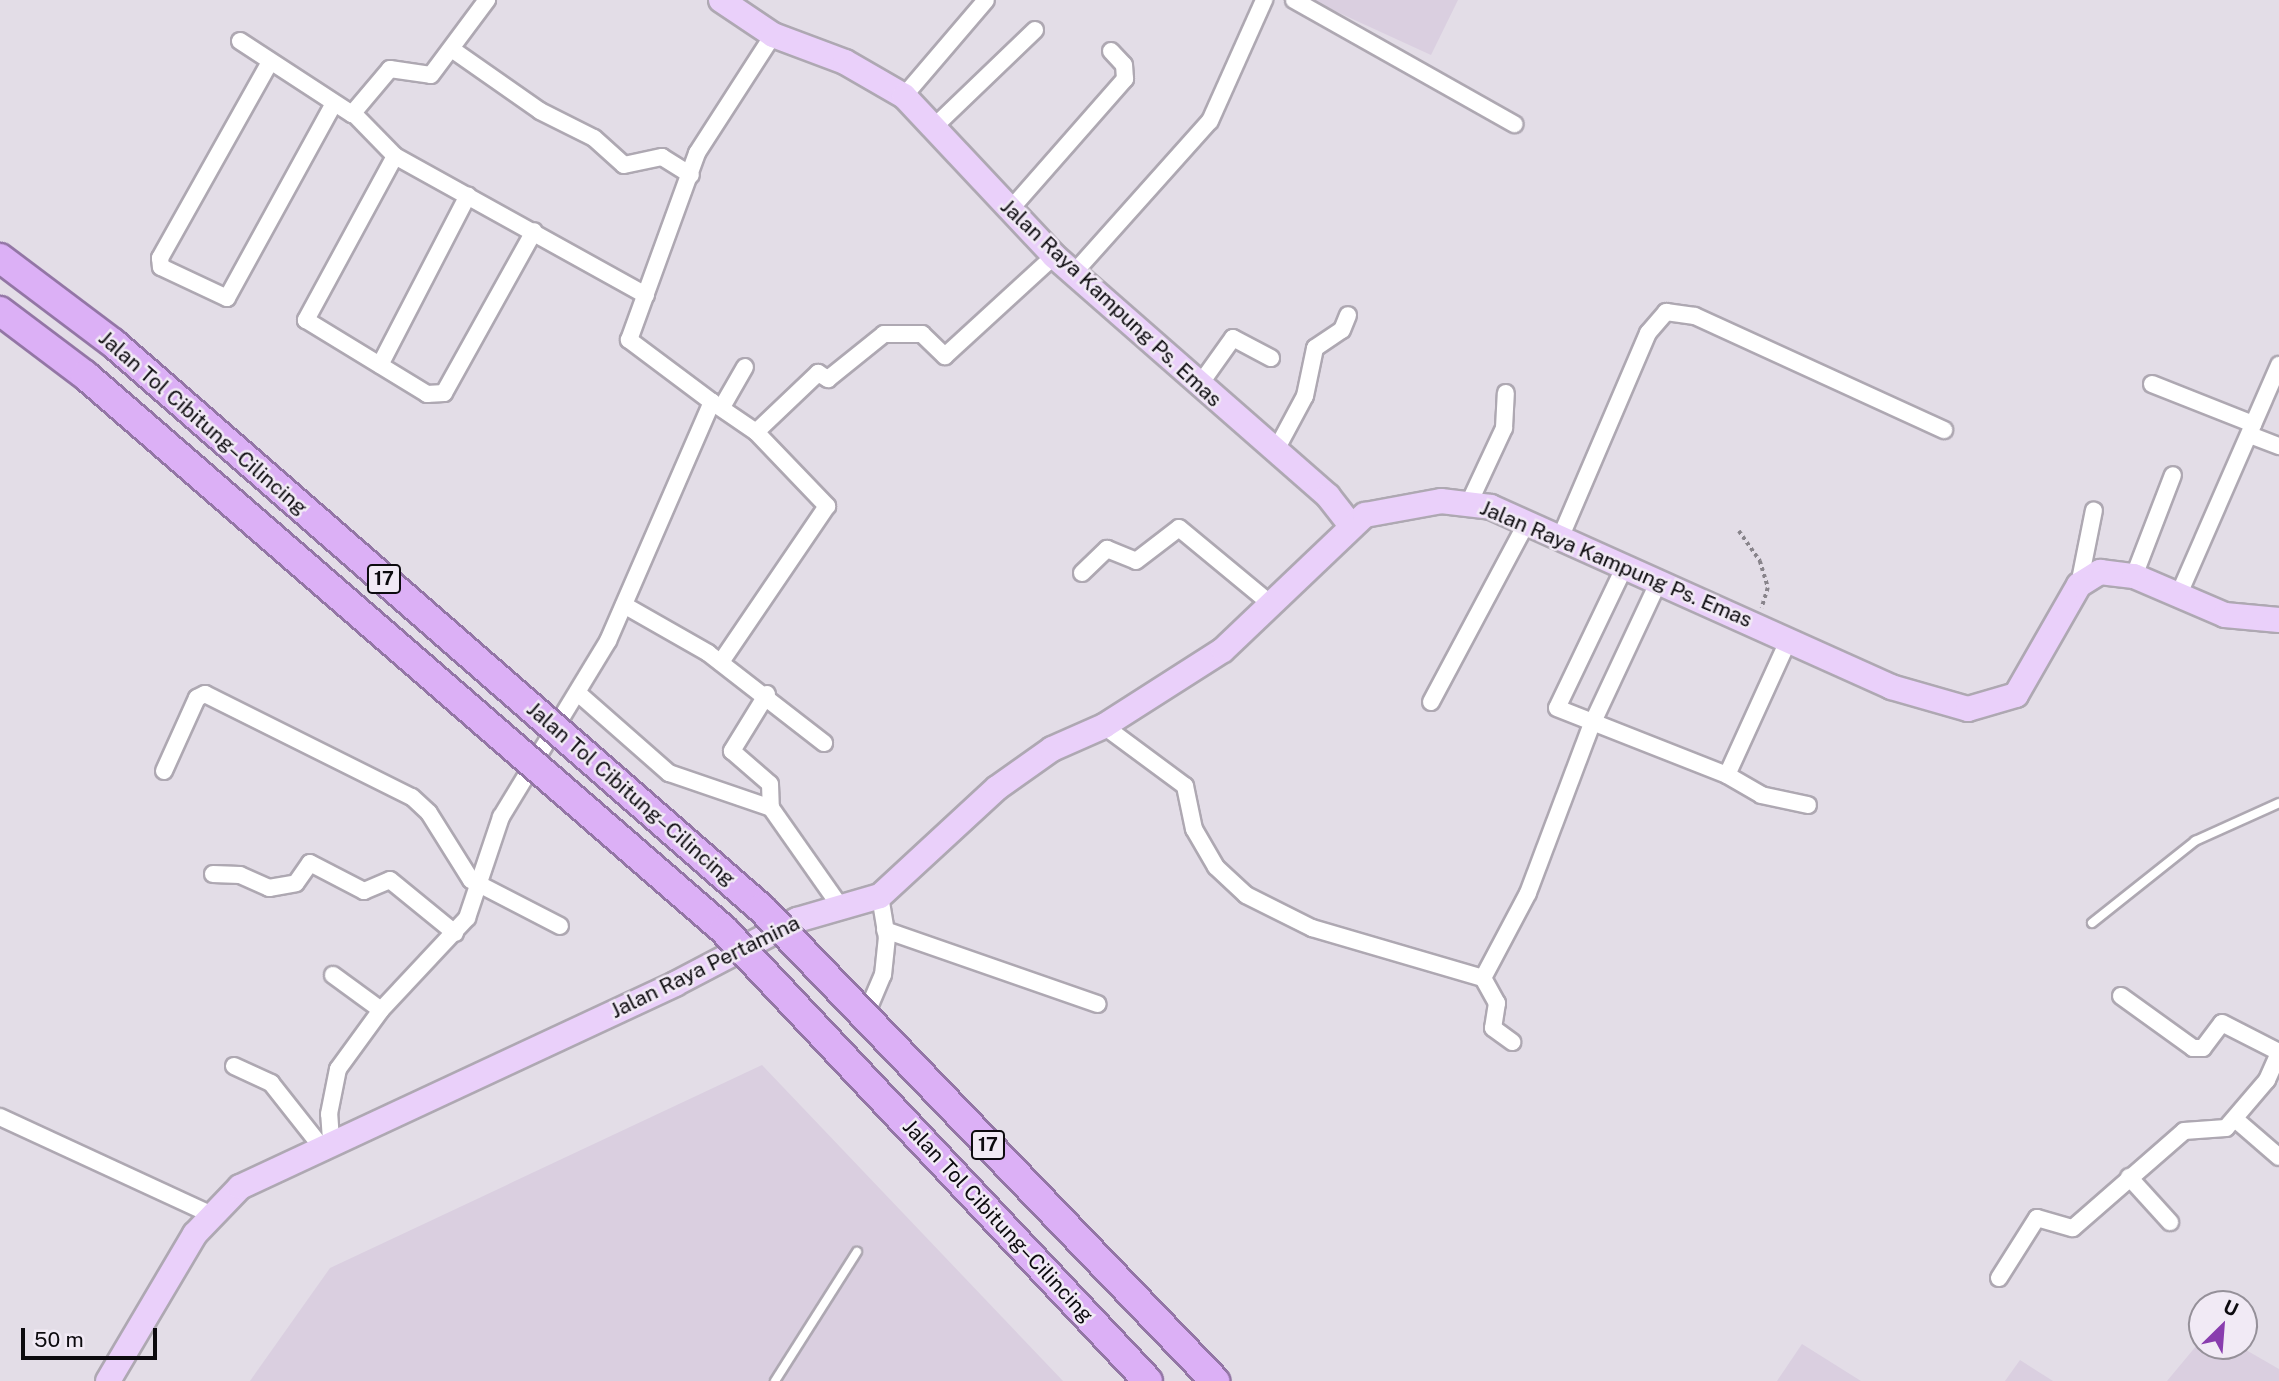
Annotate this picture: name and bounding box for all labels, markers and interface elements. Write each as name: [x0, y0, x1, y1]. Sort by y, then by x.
street label: Jalan Raya Kampung Ps. Emas: [995, 194, 1227, 412]
street label: Jalan Tol Cibitung–Cilincing: [93, 325, 313, 521]
street label: Jalan Raya Kampung Ps. Emas: [1476, 495, 1756, 633]
road number: 17: [366, 564, 402, 594]
street label: Jalan Tol Cibitung–Cilincing: [521, 696, 741, 892]
street label: Jalan Raya Pertamina: [606, 910, 804, 1024]
street label: Jalan Tol Cibitung–Cilincing: [897, 1114, 1099, 1328]
road number: 17: [970, 1130, 1006, 1161]
north arrow: [2188, 1290, 2258, 1360]
text: U: [2220, 1295, 2242, 1321]
scale bar: [24, 1314, 161, 1358]
text: 50 m: [34, 1327, 84, 1352]

